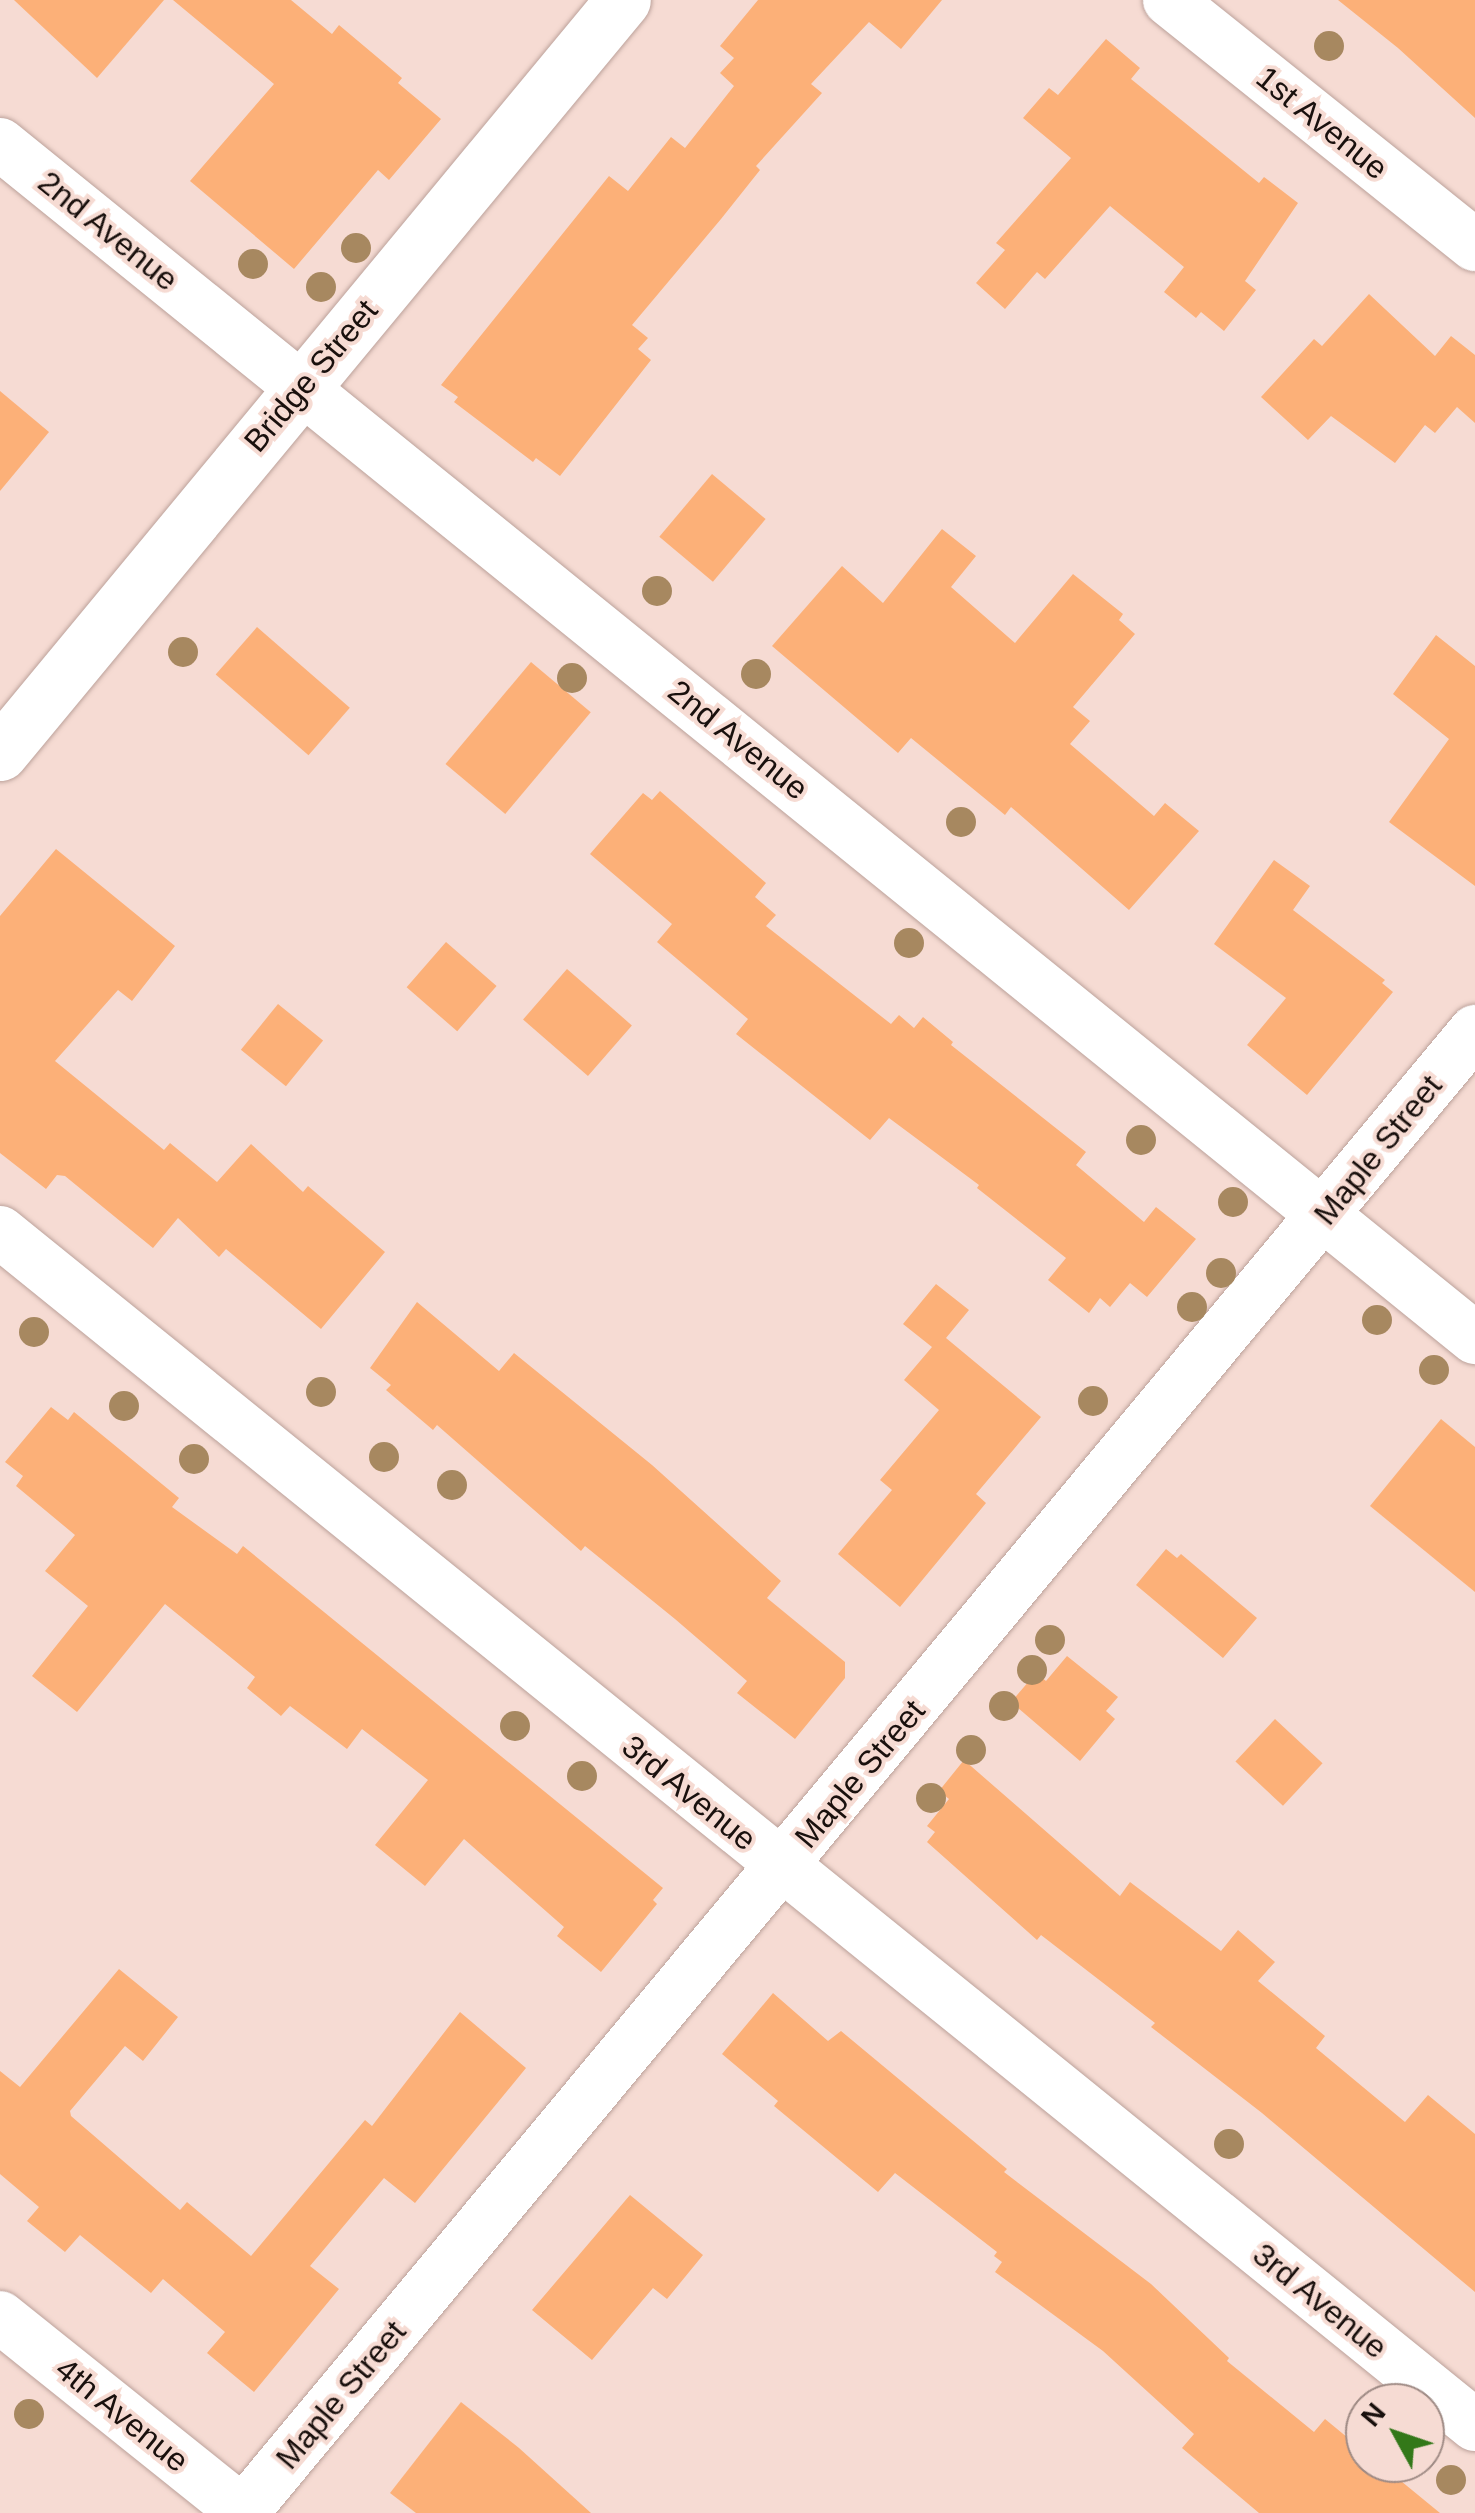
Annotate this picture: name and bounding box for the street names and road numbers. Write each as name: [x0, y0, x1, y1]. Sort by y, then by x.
street label: 1st Avenue: [1248, 58, 1396, 188]
street label: 2nd Avenue: [30, 163, 186, 299]
street label: Bridge Street: [236, 292, 386, 460]
street label: 2nd Avenue: [660, 672, 816, 808]
street label: Maple Street: [1306, 1067, 1450, 1233]
street label: Maple Street: [787, 1692, 933, 1856]
street label: 3rd Avenue: [614, 1727, 764, 1859]
street label: 3rd Avenue: [1245, 2235, 1395, 2367]
street label: Maple Street: [268, 2313, 414, 2477]
street label: 4th Avenue: [47, 2349, 197, 2481]

